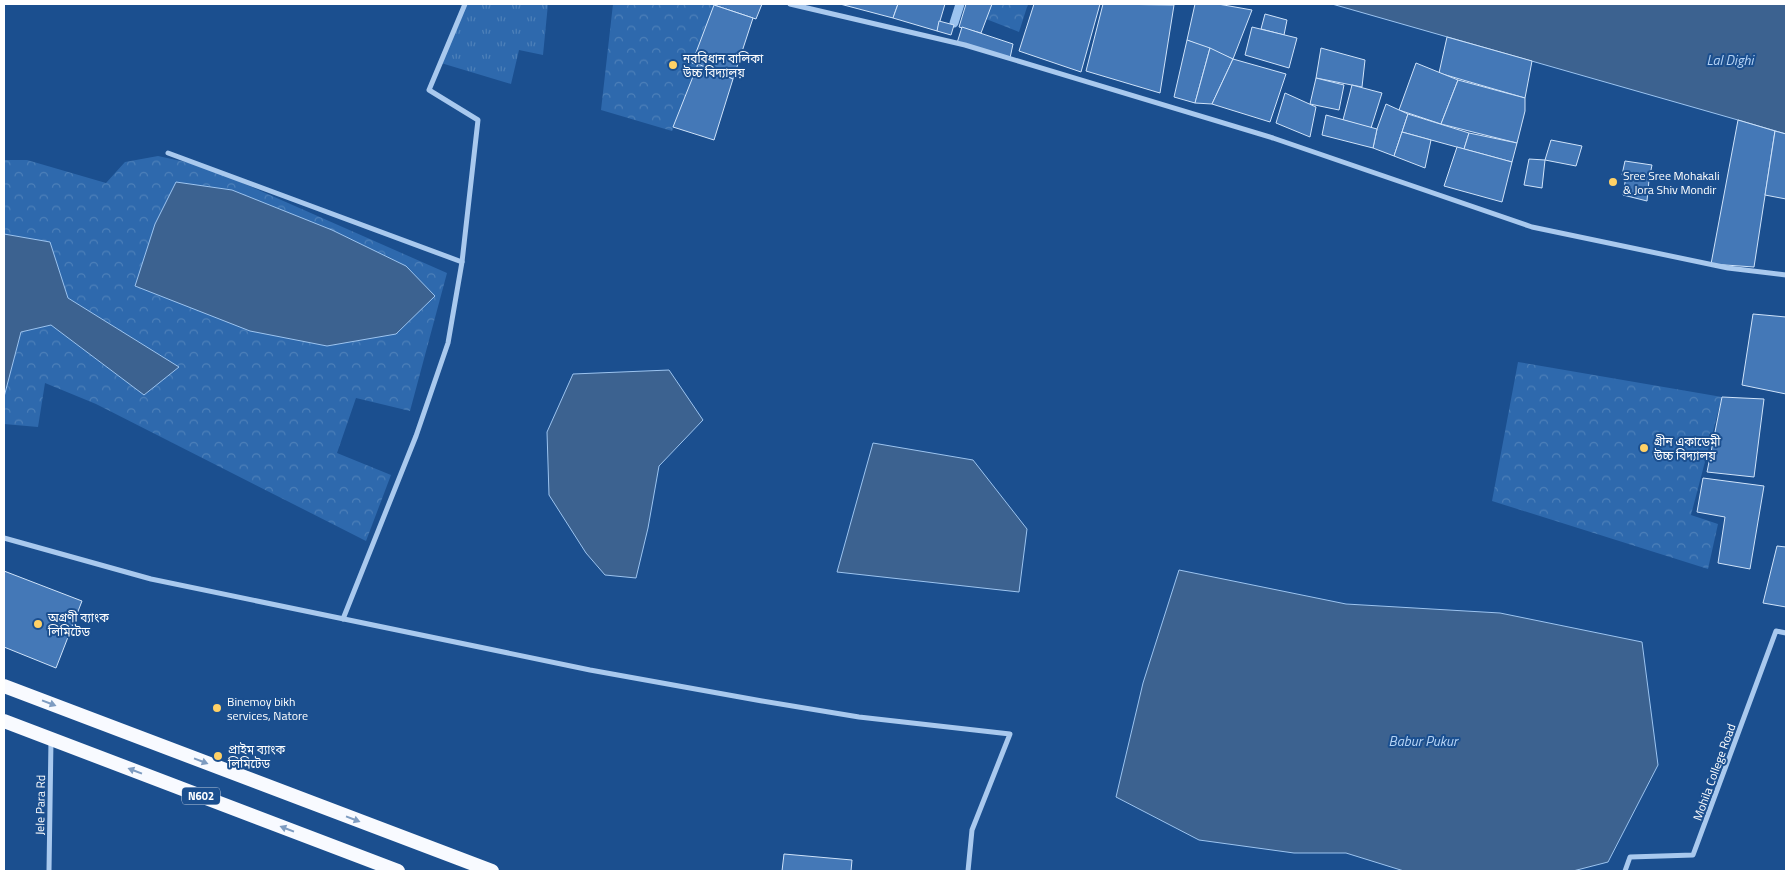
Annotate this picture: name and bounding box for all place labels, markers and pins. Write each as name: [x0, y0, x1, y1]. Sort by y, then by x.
place label: নববিধান বালিকা উচ্চ বিদ্যালয়: [682, 49, 764, 82]
marker: নববিধান বালিকা উচ্চ বিদ্যালয়: [667, 59, 679, 71]
place label: Sree Sree Mohakali & Jora Shiv Mondir: [1623, 166, 1720, 199]
marker: Sree Sree Mohakali & Jora Shiv Mondir: [1607, 176, 1619, 188]
place label: গ্রীন একাডেমী উচ্চ বিদ্যালয়: [1653, 432, 1721, 465]
marker: গ্রীন একাডেমী উচ্চ বিদ্যালয়: [1638, 442, 1650, 454]
place label: অগ্রণী ব্যাংক লিমিটেড: [47, 608, 109, 641]
marker: অগ্রণী ব্যাংক লিমিটেড: [32, 618, 44, 630]
place label: Binemoy bikh services, Natore: [227, 692, 308, 725]
marker: Binemoy bikh services, Natore: [211, 702, 223, 714]
place label: প্রাইম ব্যাংক লিমিটেড: [227, 740, 286, 773]
marker: প্রাইম ব্যাংক লিমিটেড: [212, 750, 224, 762]

